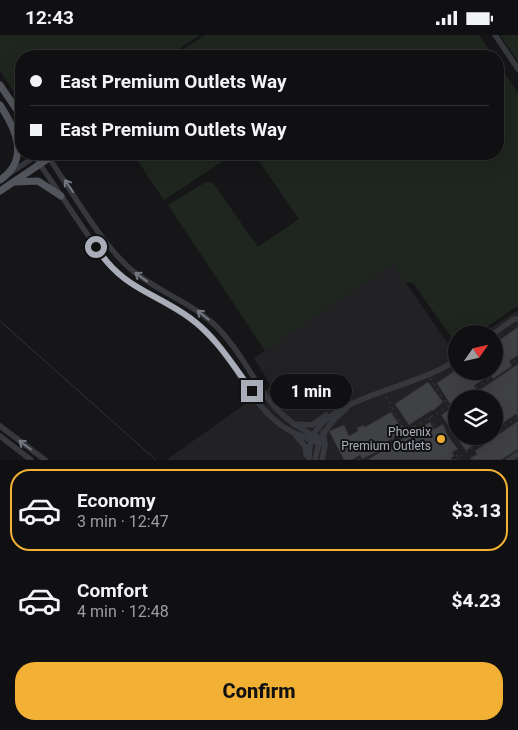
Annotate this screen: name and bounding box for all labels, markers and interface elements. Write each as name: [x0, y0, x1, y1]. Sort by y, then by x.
text: 12:43: [25, 6, 74, 29]
text: East Premium Outlets Way: [60, 70, 287, 93]
text: East Premium Outlets Way: [60, 118, 287, 141]
one-way arrow: [64, 179, 74, 193]
route start: [85, 236, 107, 258]
one-way arrow: [135, 272, 148, 283]
one-way arrow: [197, 310, 210, 321]
north arrow: [448, 325, 502, 380]
map controls: [448, 325, 503, 445]
callout: 1 min: [270, 373, 352, 409]
route end: [241, 380, 263, 402]
text: 1 min: [291, 382, 331, 401]
button: layers: [448, 390, 503, 445]
place label: Phoenix Premium Outlets: [341, 425, 431, 453]
marker: Phoenix Premium Outlets: [435, 433, 447, 445]
one-way arrow: [18, 440, 32, 450]
icon: car: [17, 488, 62, 533]
text: Economy: [77, 489, 156, 512]
text: $3.13: [452, 499, 501, 522]
text: 3 min · 12:47: [77, 512, 169, 531]
icon: car: [17, 578, 62, 623]
text: Comfort: [77, 579, 148, 602]
text: $4.23: [452, 589, 501, 612]
text: 4 min · 12:48: [77, 602, 169, 621]
button: Confirm: [15, 662, 503, 720]

